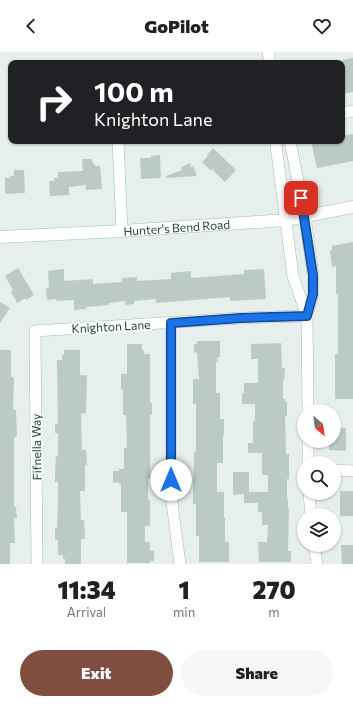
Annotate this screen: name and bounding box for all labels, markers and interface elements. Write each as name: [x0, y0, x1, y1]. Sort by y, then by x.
icon: back: [20, 15, 42, 37]
text: GoPilot: [144, 15, 209, 37]
icon: heart: [311, 15, 333, 37]
text: 100 m: [94, 74, 174, 108]
icon: right: [28, 76, 80, 128]
text: Knighton Lane: [94, 108, 212, 130]
pin: [284, 181, 318, 215]
icon: arrive: [290, 187, 312, 209]
street label: Hunter's Bend Road: [123, 217, 231, 238]
street label: Knighton Lane: [71, 317, 151, 335]
north arrow: [297, 404, 341, 448]
map controls: [297, 404, 341, 552]
street label: Fifnella Way: [28, 414, 44, 480]
button: search: [297, 456, 341, 500]
position arrow: [150, 459, 192, 501]
button: layers: [297, 508, 341, 552]
text: 11:34: [57, 575, 116, 604]
text: 1: [178, 575, 190, 604]
text: 270: [253, 575, 296, 604]
text: Arrival: [67, 604, 106, 620]
text: min: [173, 604, 195, 620]
text: m: [268, 604, 280, 620]
button: Exit: [20, 650, 173, 696]
button: Share: [181, 650, 333, 696]

